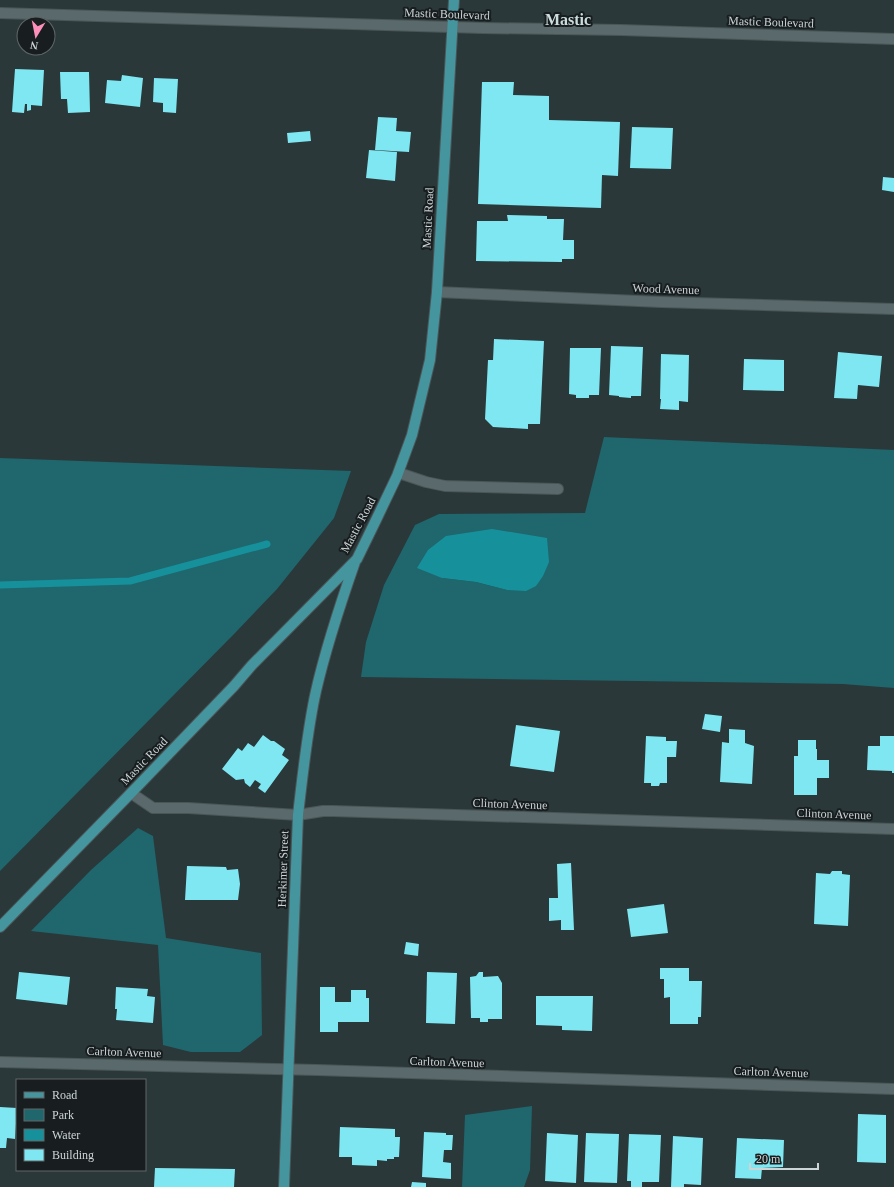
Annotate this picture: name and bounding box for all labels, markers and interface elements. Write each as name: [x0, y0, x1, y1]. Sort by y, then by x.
street label: Mastic Boulevard: [404, 6, 490, 22]
district label: Mastic: [545, 11, 591, 28]
street label: Mastic Boulevard: [728, 14, 814, 30]
north arrow: [16, 16, 56, 56]
text: N: [29, 39, 39, 52]
street label: Mastic Road: [419, 187, 437, 249]
street label: Wood Avenue: [632, 281, 700, 297]
street label: Mastic Road: [338, 495, 378, 555]
street label: Mastic Road: [118, 734, 170, 788]
street label: Clinton Avenue: [472, 796, 548, 812]
street label: Clinton Avenue: [796, 806, 872, 822]
street label: Herkimer Street: [275, 830, 291, 908]
street label: Carlton Avenue: [86, 1044, 162, 1060]
street label: Carlton Avenue: [409, 1054, 485, 1070]
street label: Carlton Avenue: [733, 1064, 809, 1080]
legend: [16, 1079, 146, 1171]
text: Road: [52, 1088, 77, 1102]
text: Park: [52, 1108, 74, 1122]
text: Water: [52, 1128, 80, 1142]
scale bar: [750, 1145, 818, 1171]
text: Building: [52, 1148, 94, 1162]
text: 20 m: [756, 1152, 781, 1166]

